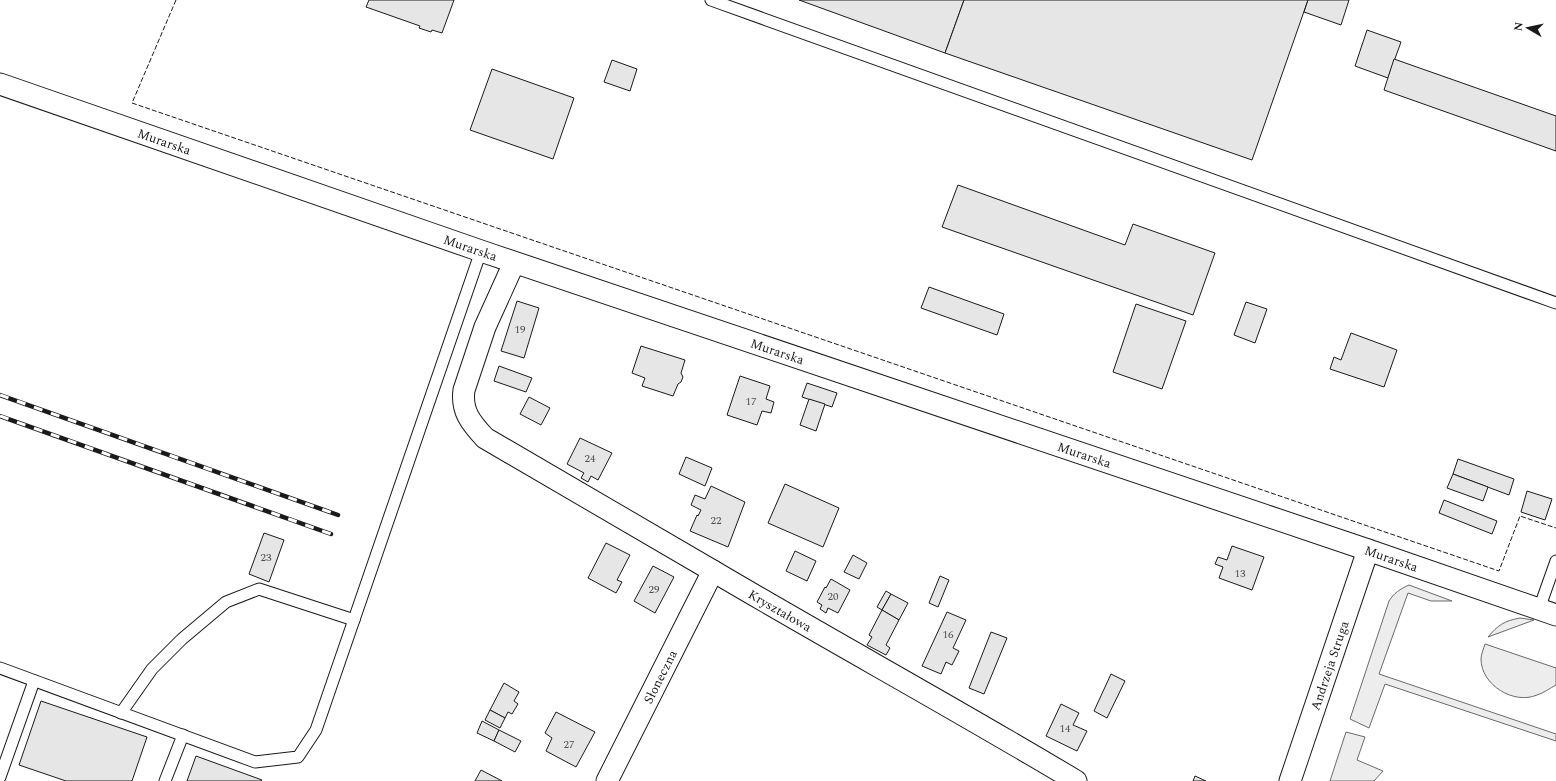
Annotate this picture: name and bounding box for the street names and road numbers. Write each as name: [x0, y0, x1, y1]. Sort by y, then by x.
street label: Murarska: [134, 123, 194, 161]
street label: Murarska: [441, 230, 500, 267]
street label: Murarska: [748, 334, 807, 370]
street label: Murarska: [1055, 437, 1114, 474]
street label: Murarska: [1362, 541, 1421, 578]
street label: Kryształowa: [744, 585, 816, 638]
street label: Andrzeja Struga: [1306, 618, 1355, 713]
street label: Słoneczna: [639, 646, 683, 707]

